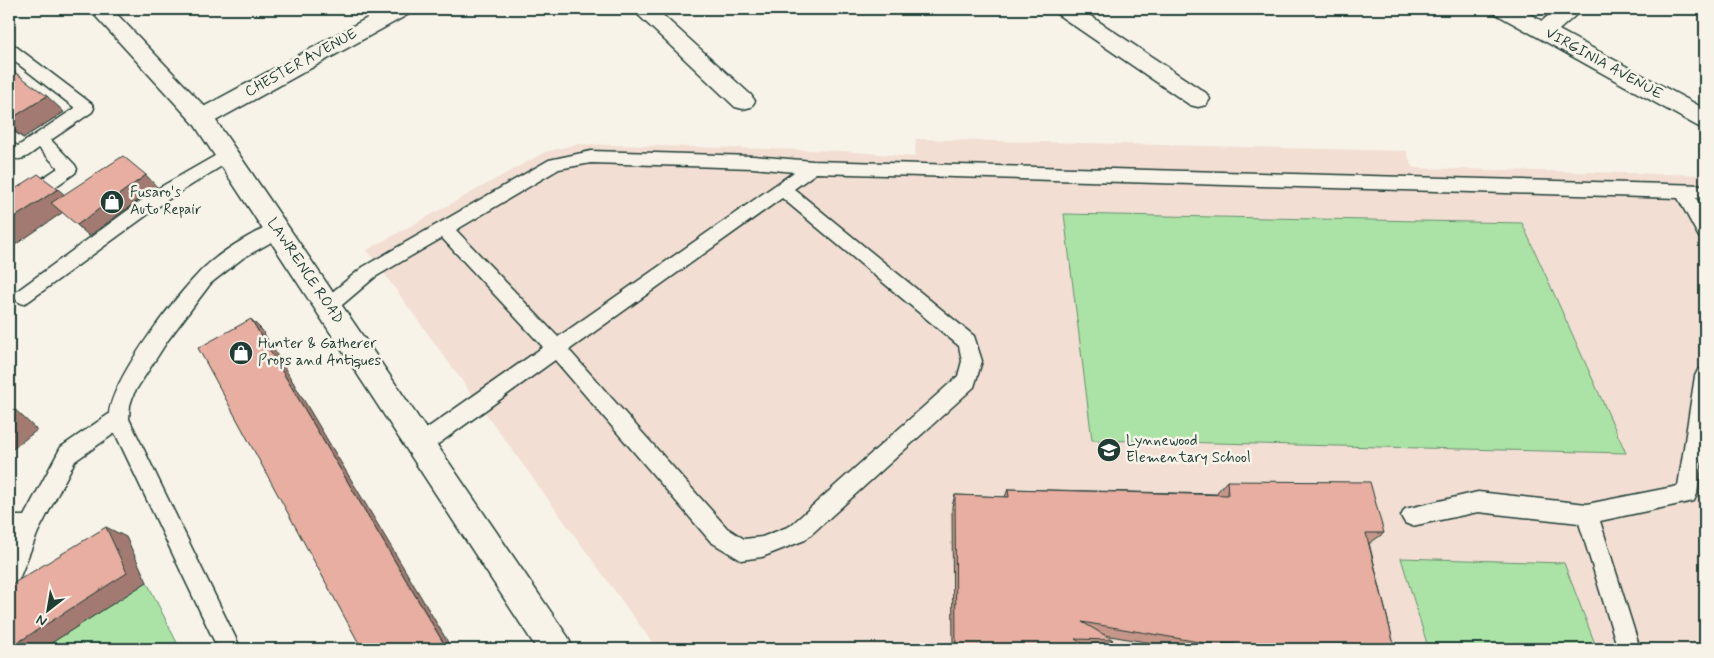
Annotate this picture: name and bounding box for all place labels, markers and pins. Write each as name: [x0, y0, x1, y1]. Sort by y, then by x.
place label: Fusaro's Auto Repair: [130, 183, 201, 220]
shop icon: Fusaro's Auto Repair: [99, 189, 125, 215]
place label: Hunter & Gatherer Props and Antiques: [258, 334, 381, 371]
shop icon: Hunter & Gatherer Props and Antiques: [228, 340, 254, 366]
place label: Lynnewood Elementary School: [1126, 431, 1251, 468]
school or university icon: Lynnewood Elementary School: [1096, 437, 1122, 463]

